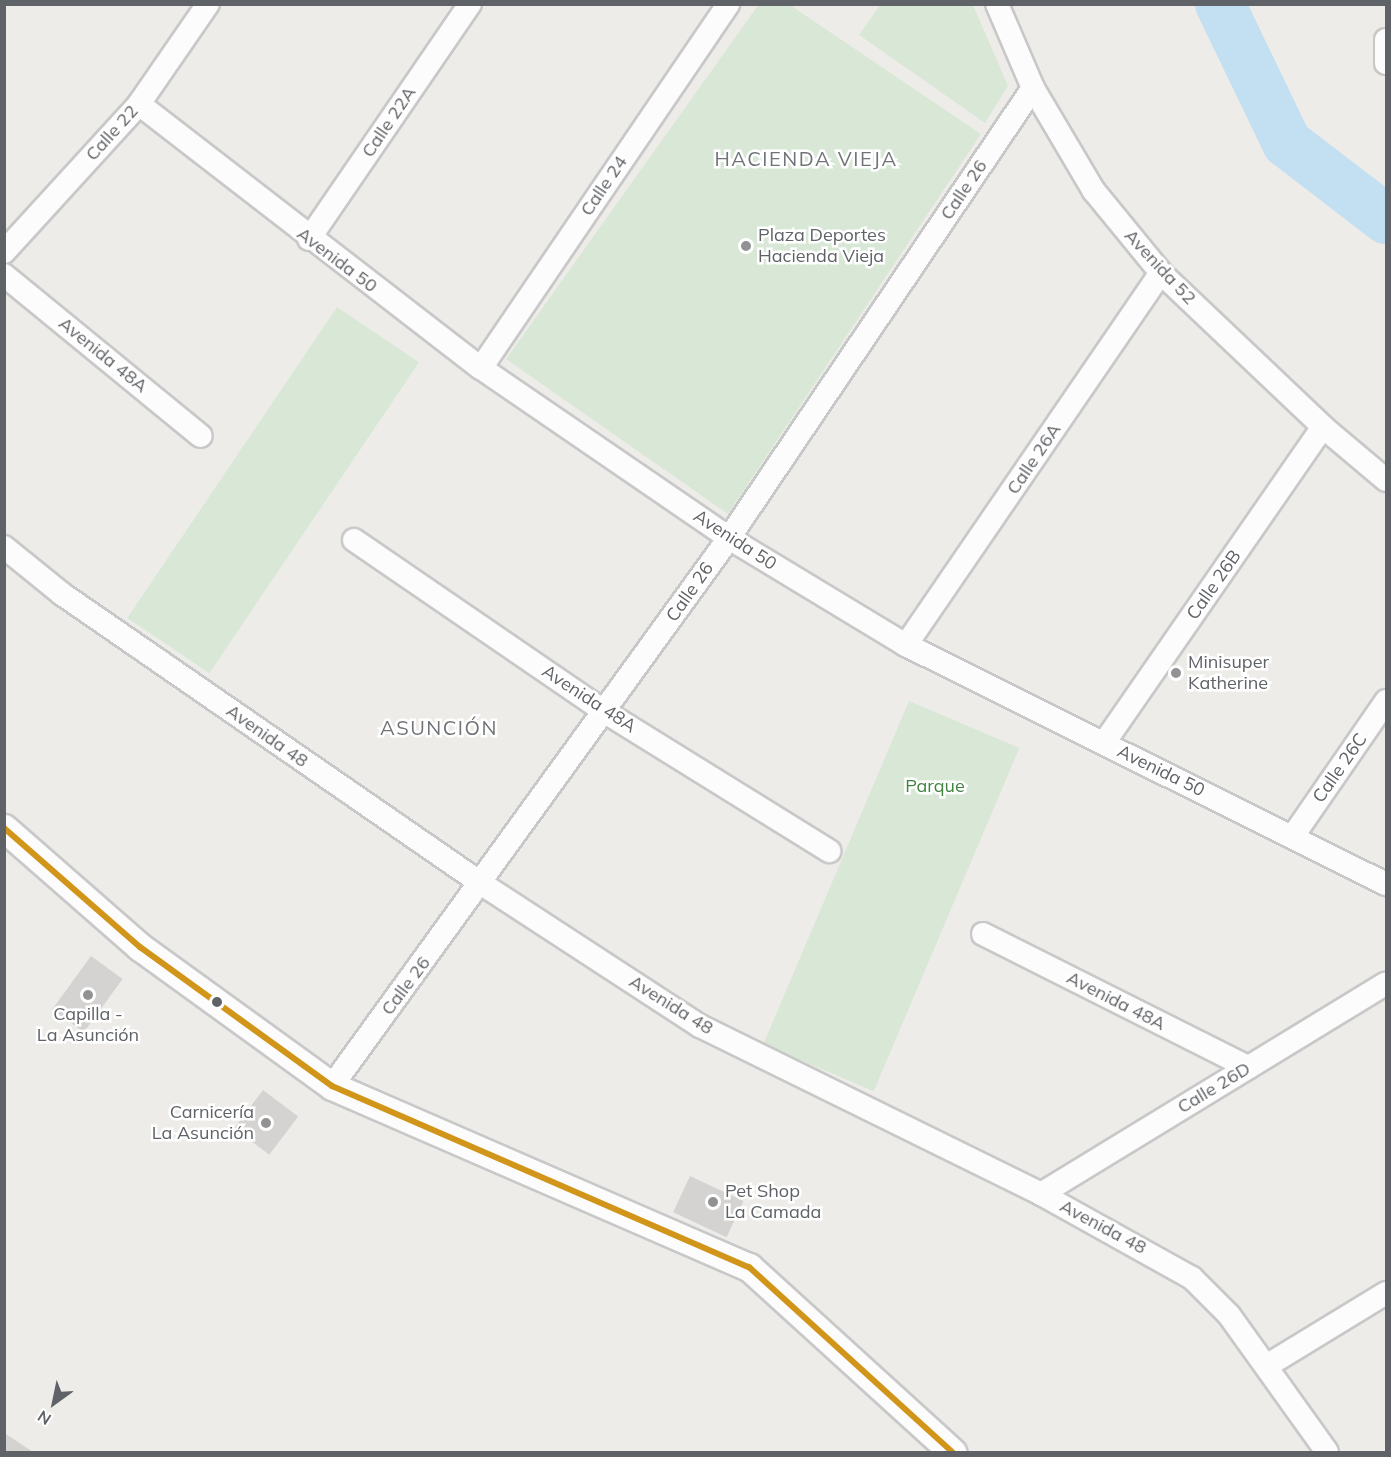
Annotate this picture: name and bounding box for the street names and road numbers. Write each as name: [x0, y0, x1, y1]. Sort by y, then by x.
street label: Calle 22A: [357, 83, 421, 161]
street label: Calle 22: [81, 101, 143, 165]
street label: Calle 24: [576, 152, 632, 220]
street label: Calle 26: [936, 156, 992, 224]
street label: Avenida 50: [293, 223, 381, 297]
street label: Avenida 52: [1120, 225, 1200, 309]
street label: Avenida 48A: [54, 313, 152, 397]
street label: Calle 26A: [1002, 420, 1066, 498]
street label: Avenida 50: [689, 505, 781, 575]
street label: Calle 26B: [1182, 546, 1246, 624]
street label: Calle 26: [662, 558, 718, 626]
street label: Avenida 48A: [538, 661, 640, 737]
street label: Avenida 48: [222, 700, 312, 772]
street label: Calle 26C: [1308, 729, 1372, 807]
street label: Avenida 50: [1114, 741, 1208, 801]
street label: Calle 26: [377, 953, 435, 1019]
street label: Avenida 48A: [1063, 967, 1169, 1035]
street label: Avenida 48: [625, 971, 717, 1039]
street label: Calle 26D: [1174, 1058, 1254, 1118]
street label: Avenida 48: [1056, 1195, 1150, 1259]

